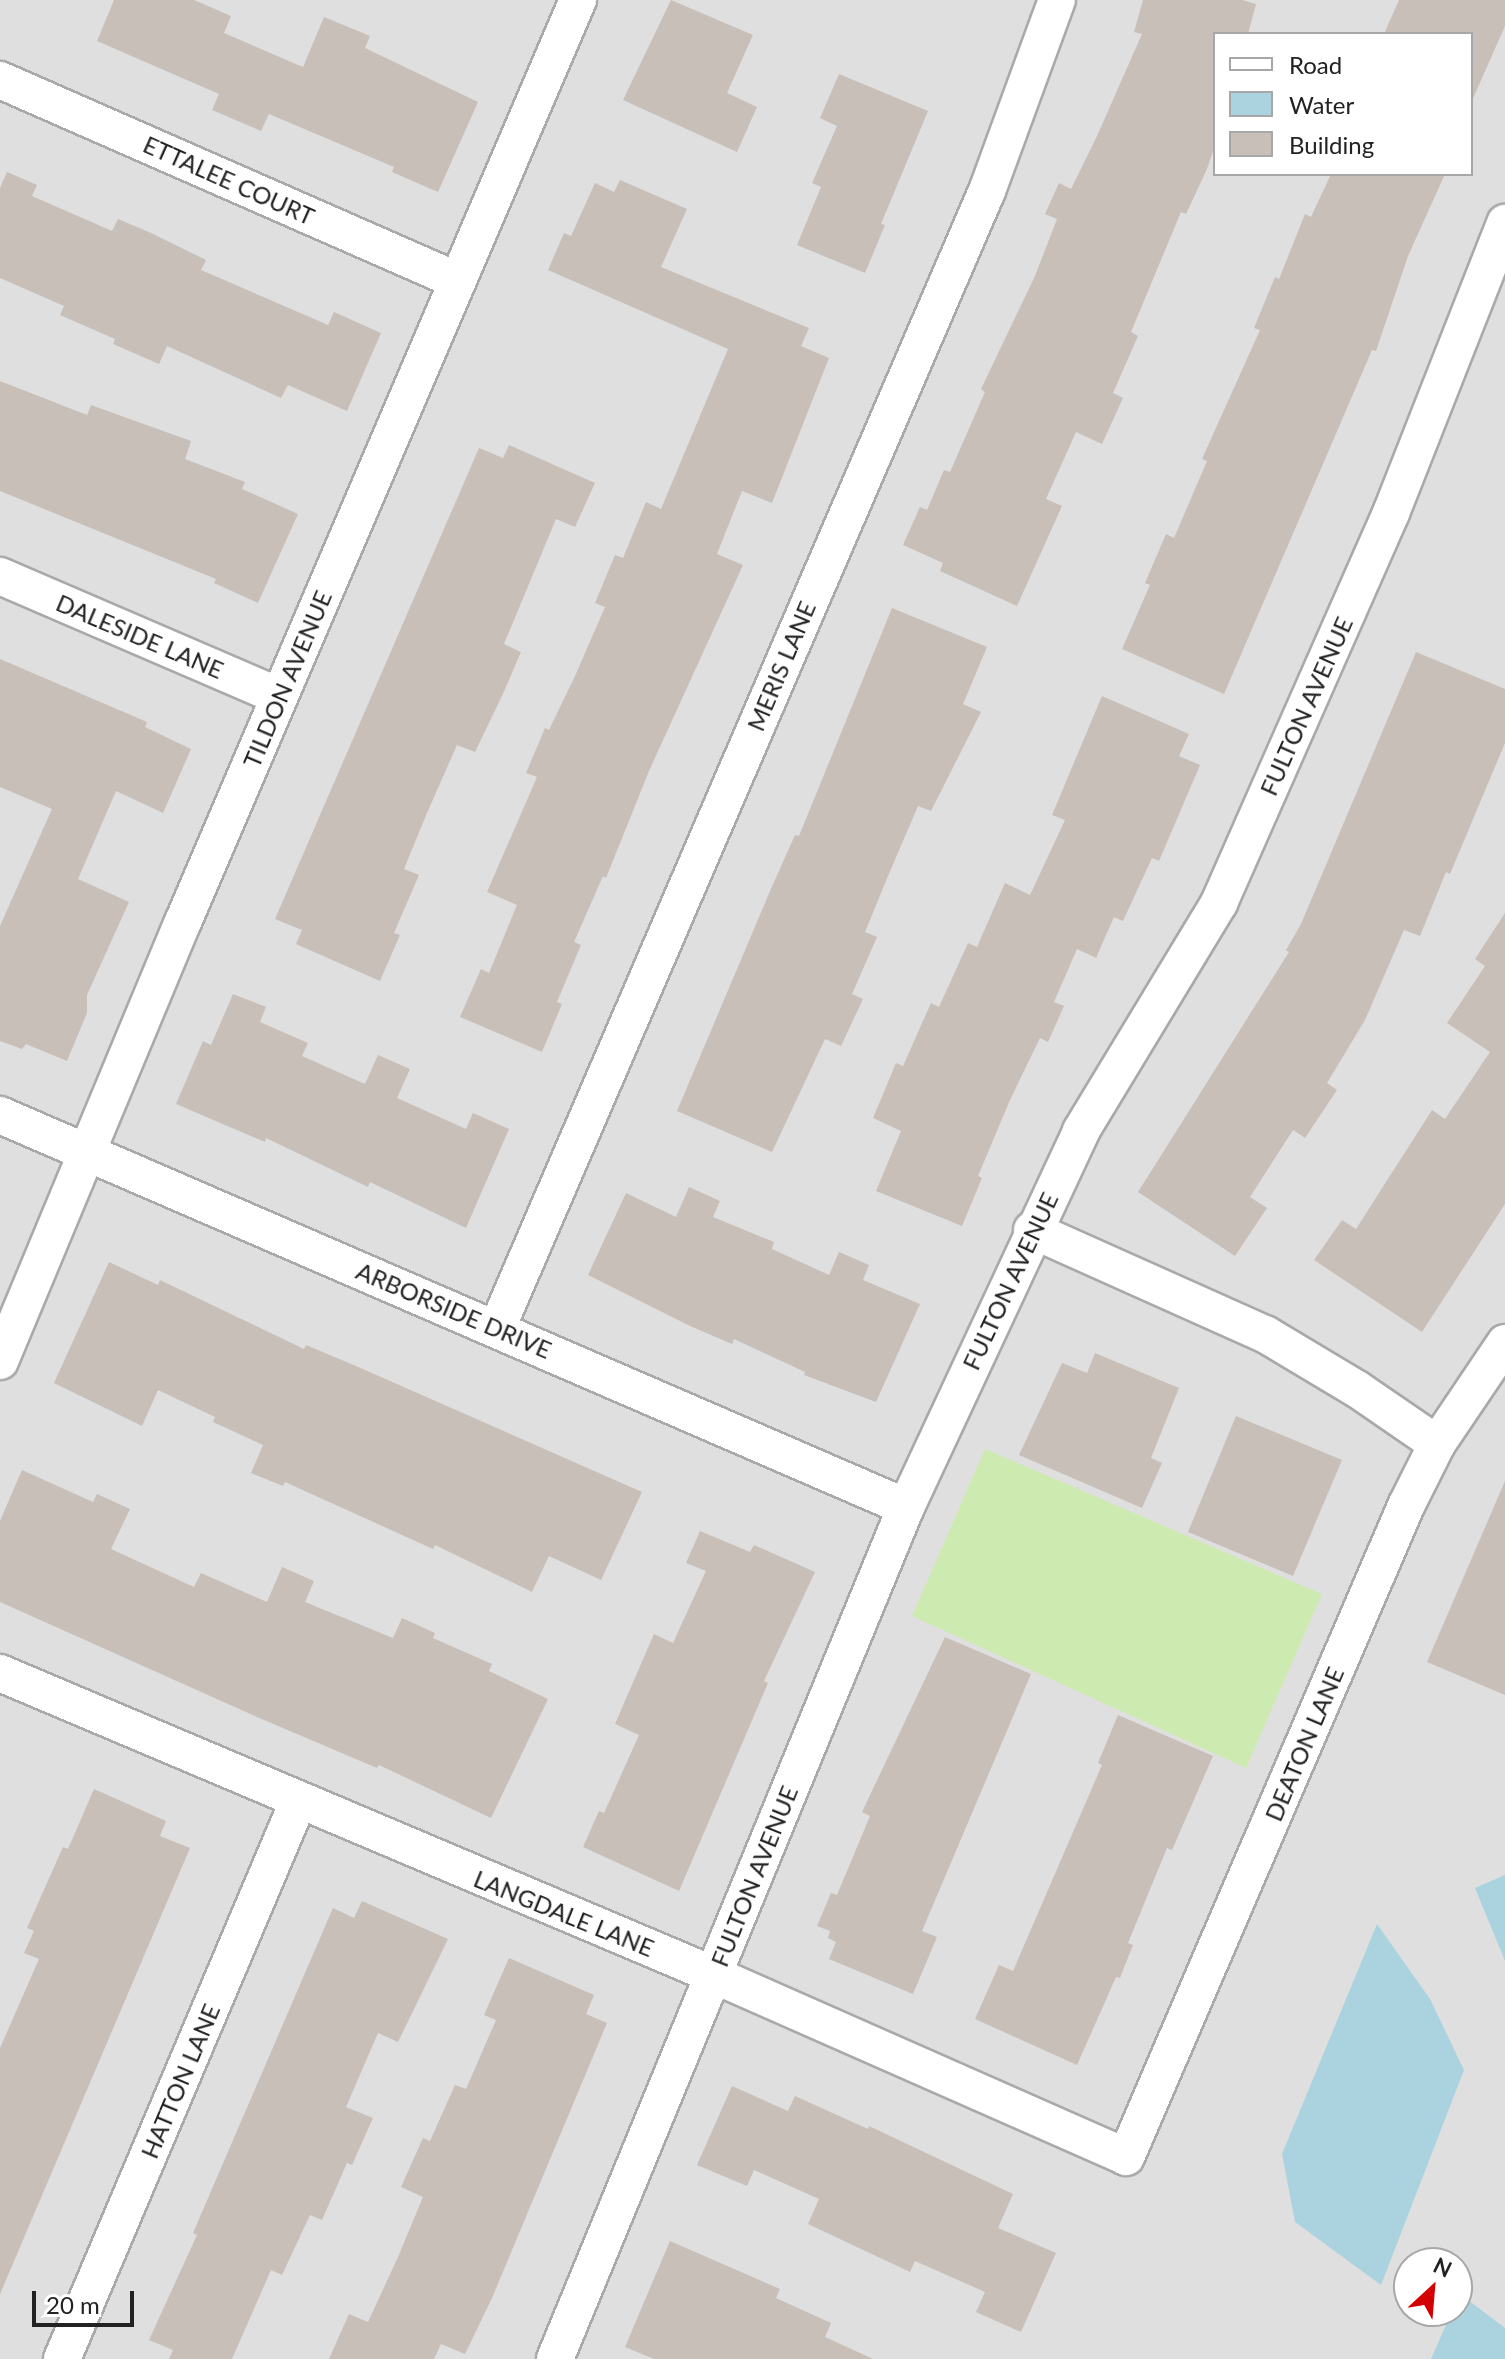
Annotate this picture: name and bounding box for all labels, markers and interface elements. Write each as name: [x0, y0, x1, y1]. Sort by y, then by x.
legend: [1213, 32, 1473, 176]
text: Road: [1289, 50, 1342, 79]
text: Water: [1289, 90, 1354, 119]
street label: ETTALEE COURT: [139, 129, 319, 231]
text: Building: [1289, 130, 1374, 159]
street label: TILDON AVENUE: [237, 586, 337, 772]
street label: DALESIDE LANE: [52, 588, 228, 684]
street label: MERIS LANE: [741, 597, 821, 735]
street label: FULTON AVENUE: [1254, 612, 1358, 800]
street label: FULTON AVENUE: [956, 1187, 1064, 1375]
street label: ARBORSIDE DRIVE: [352, 1256, 556, 1364]
street label: DEATON LANE: [1259, 1663, 1349, 1825]
street label: FULTON AVENUE: [704, 1781, 804, 1971]
street label: LANGDALE LANE: [470, 1864, 658, 1962]
street label: HATTON LANE: [135, 1999, 225, 2163]
north arrow: [1393, 2247, 1473, 2327]
text: N: [1429, 2251, 1456, 2283]
scale bar: [36, 2275, 138, 2325]
text: 20 m: [46, 2290, 100, 2319]

